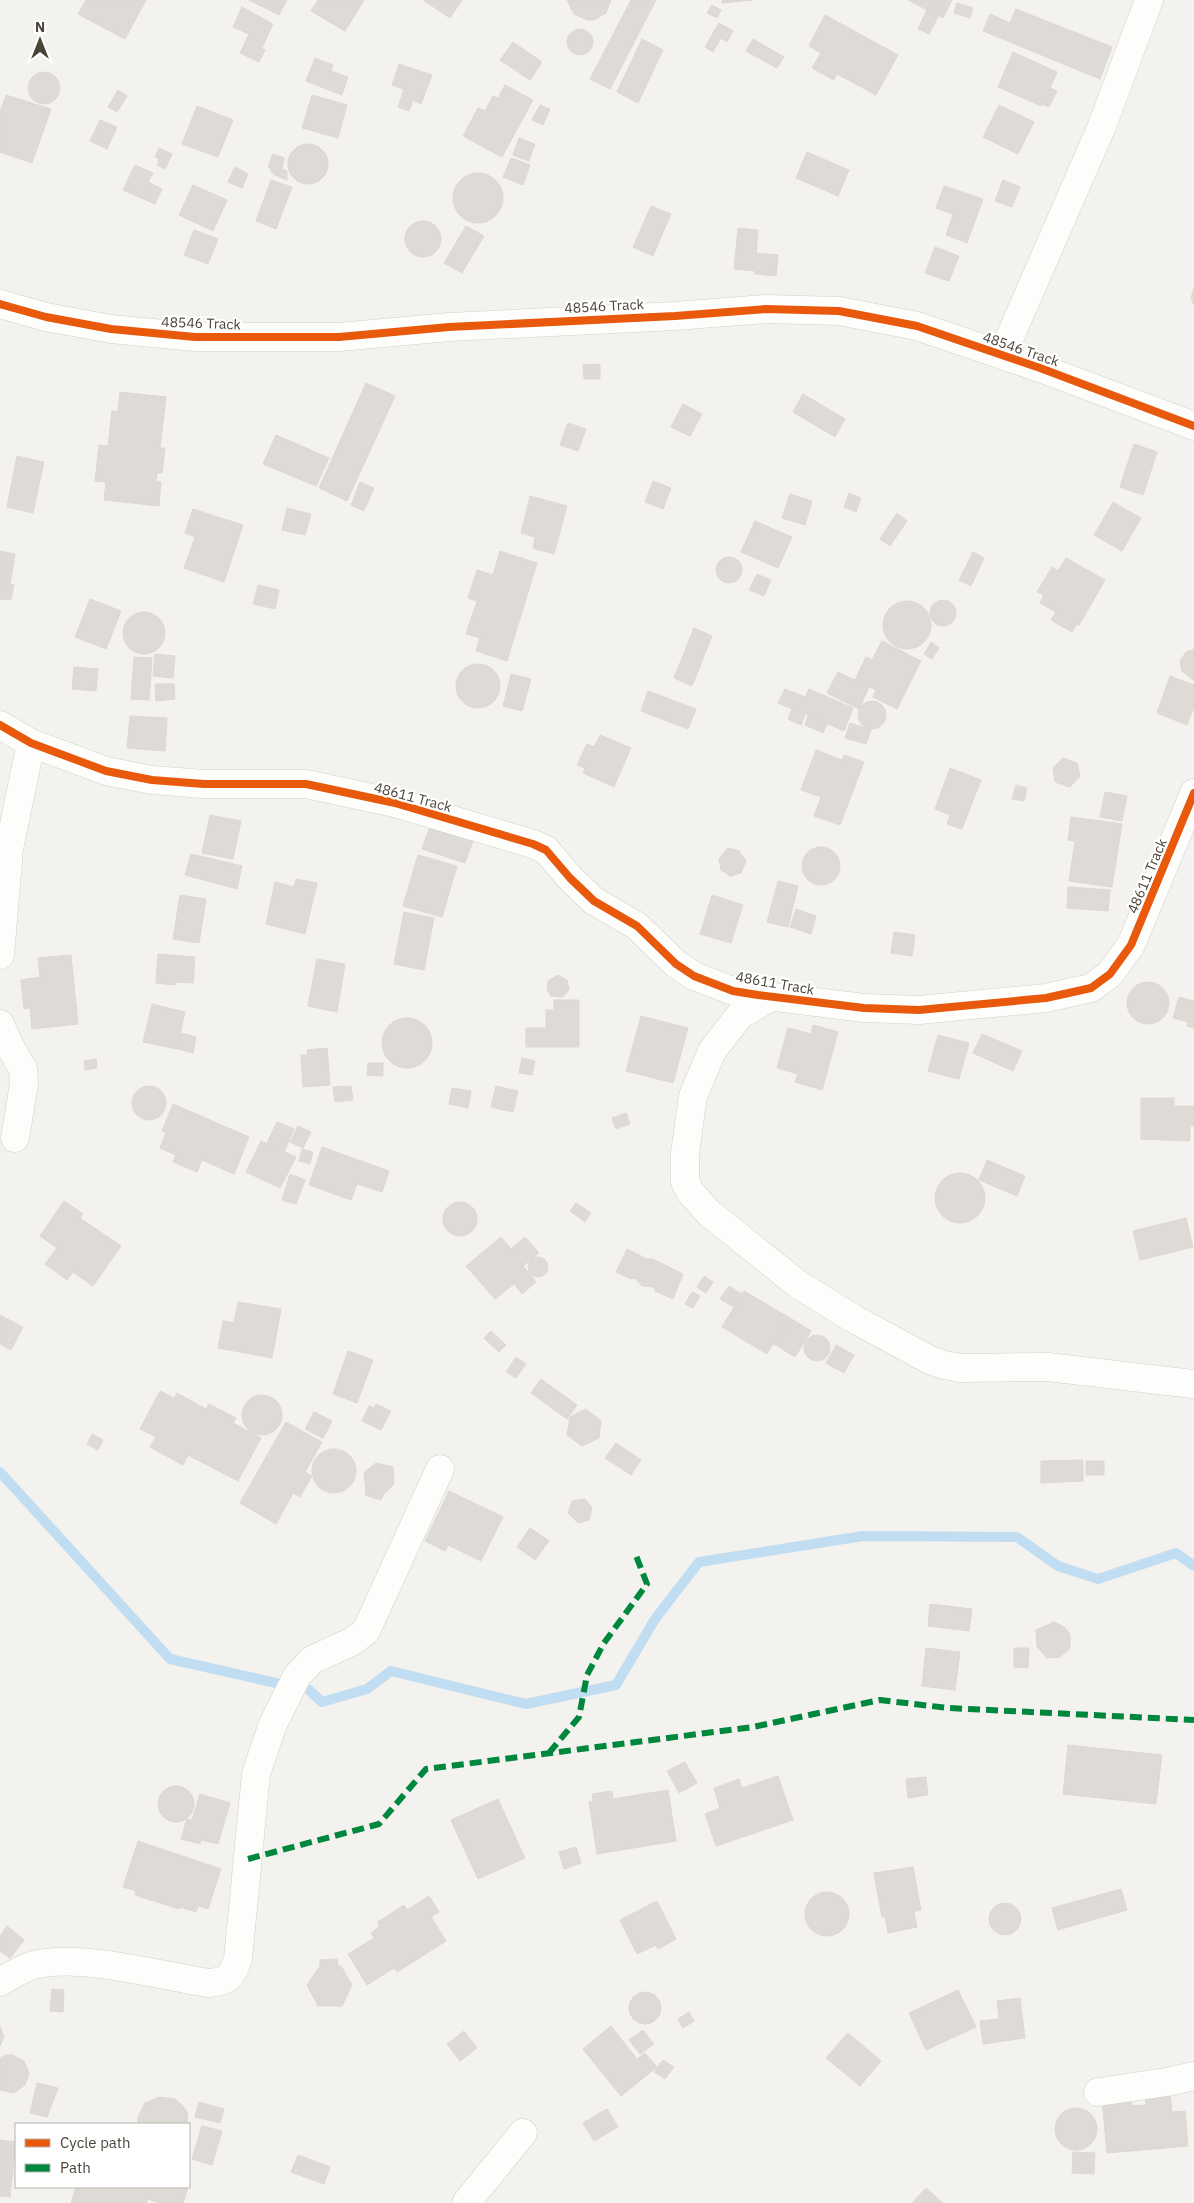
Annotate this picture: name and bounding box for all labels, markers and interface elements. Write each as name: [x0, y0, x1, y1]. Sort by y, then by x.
north arrow: [15, 15, 65, 65]
text: N: [35, 18, 45, 36]
street label: 48546 Track: [564, 295, 645, 317]
street label: 48546 Track: [161, 313, 242, 333]
street label: 48546 Track: [980, 328, 1062, 371]
street label: 48611 Track: [372, 778, 454, 816]
street label: 48611 Track: [1123, 835, 1171, 916]
street label: 48611 Track: [734, 967, 816, 999]
legend: [15, 2123, 190, 2188]
text: Cycle path: [60, 2133, 131, 2152]
text: Path: [60, 2158, 91, 2177]

